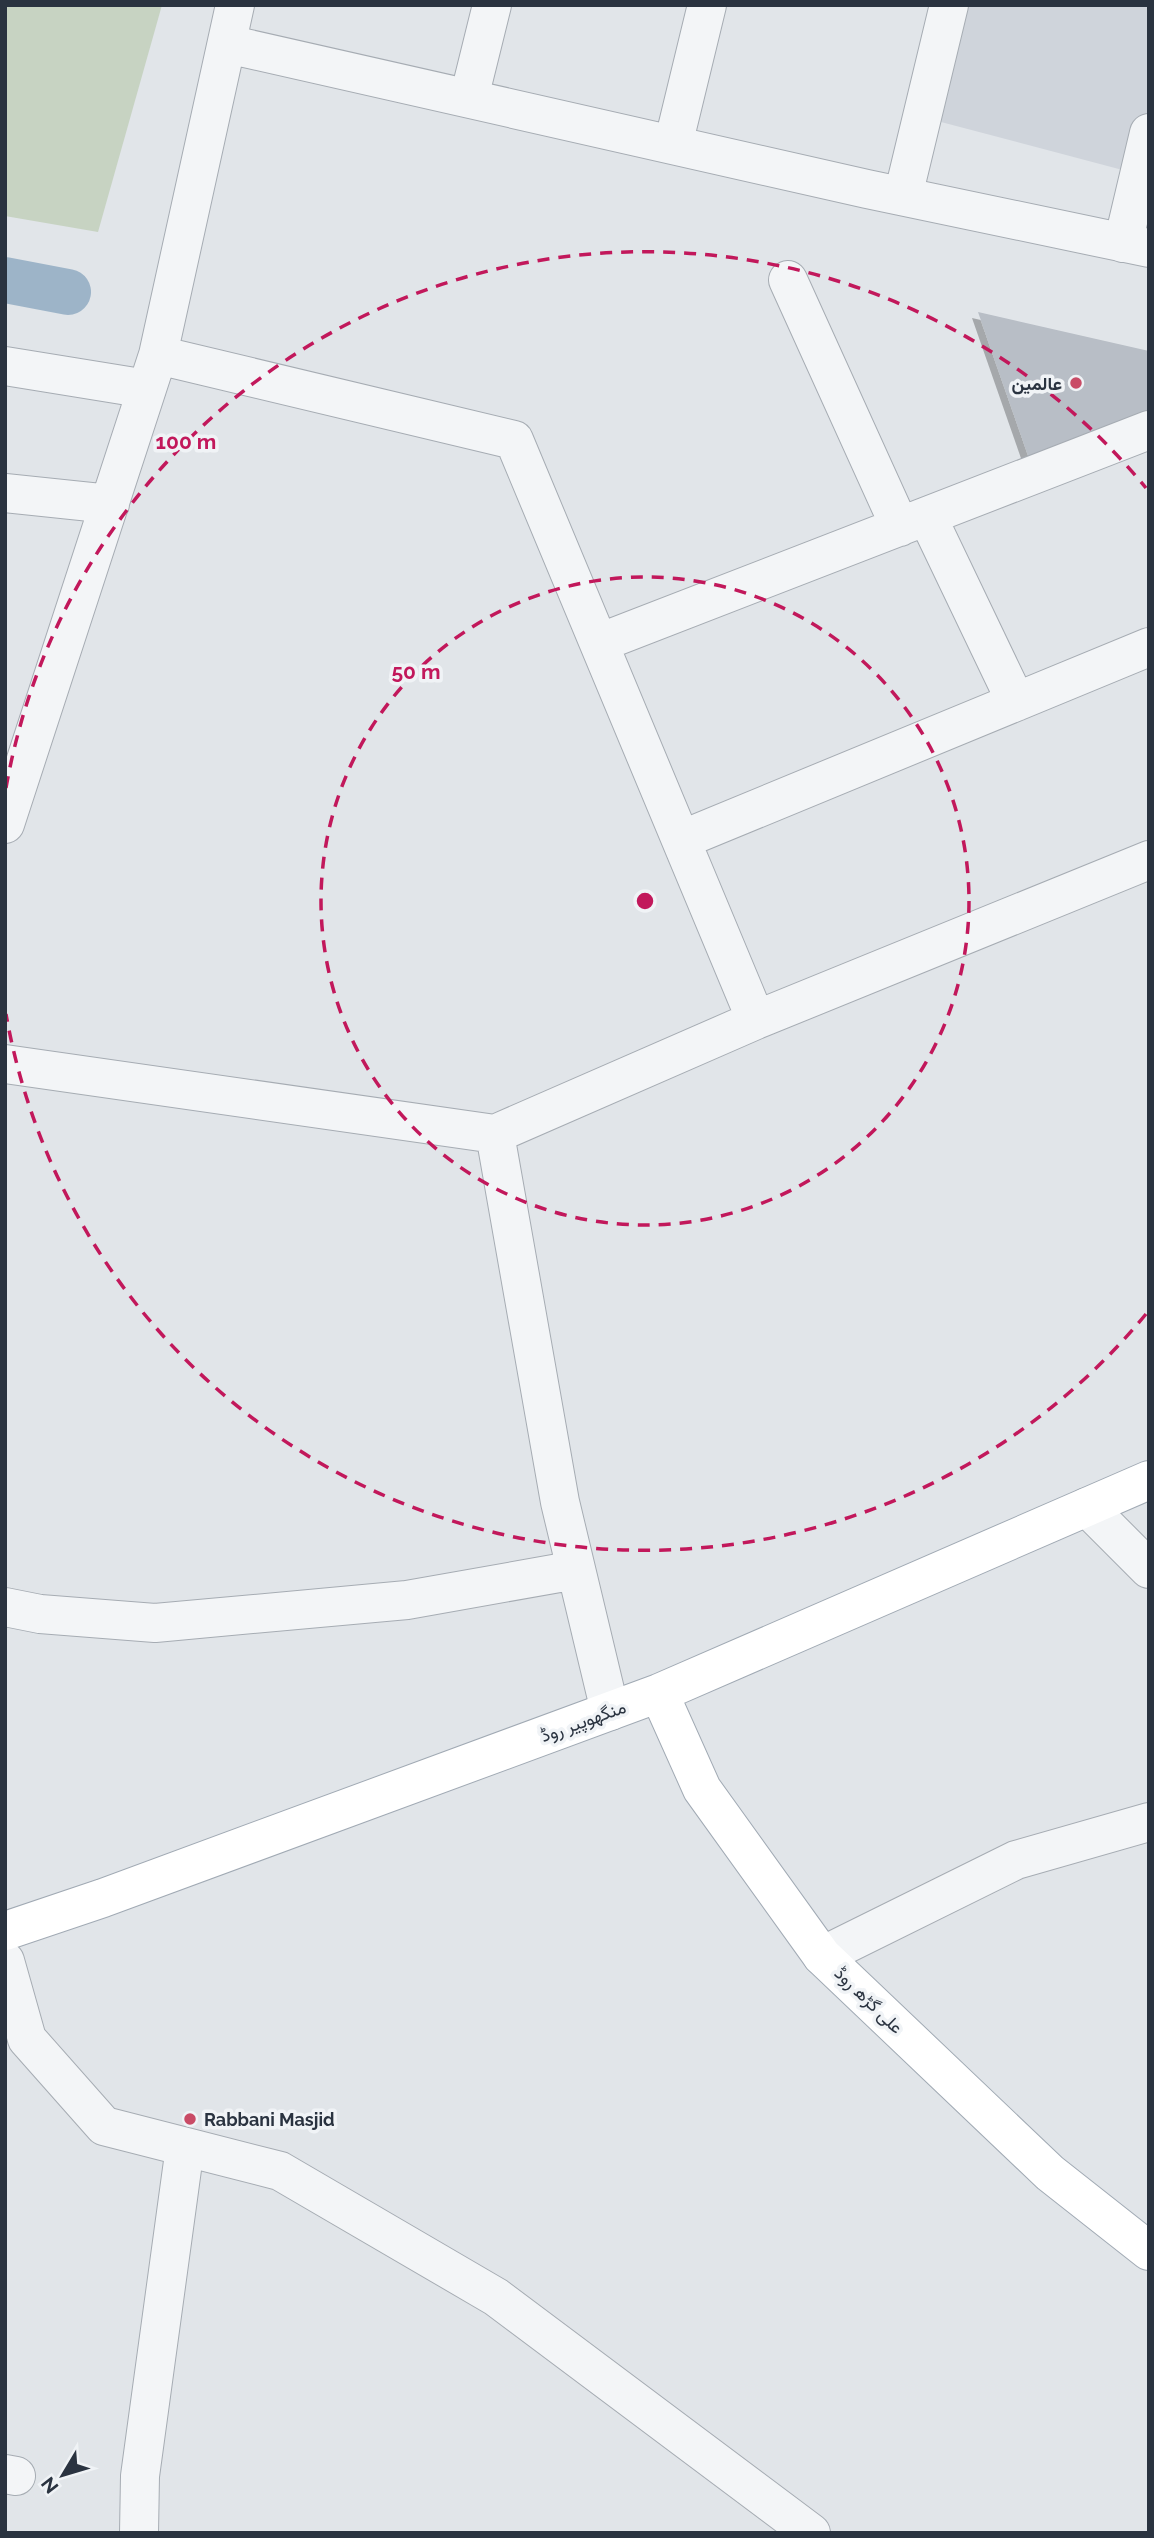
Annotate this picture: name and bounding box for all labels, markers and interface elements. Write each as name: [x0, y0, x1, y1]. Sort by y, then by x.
place label: عالمین: [1011, 373, 1062, 395]
marker: عالمین: [1068, 375, 1084, 391]
text: 100 m: [156, 429, 216, 454]
text: 50 m: [391, 659, 441, 684]
centre of rings: [633, 889, 657, 913]
street label: منگھوپیر روڈ: [537, 1696, 629, 1748]
street label: علی گڑھ روڈ: [830, 1962, 908, 2038]
place label: Rabbani Masjid: [204, 2109, 335, 2130]
marker: Rabbani Masjid: [182, 2111, 198, 2127]
north arrow: [28, 2440, 98, 2510]
text: N: [36, 2473, 63, 2498]

